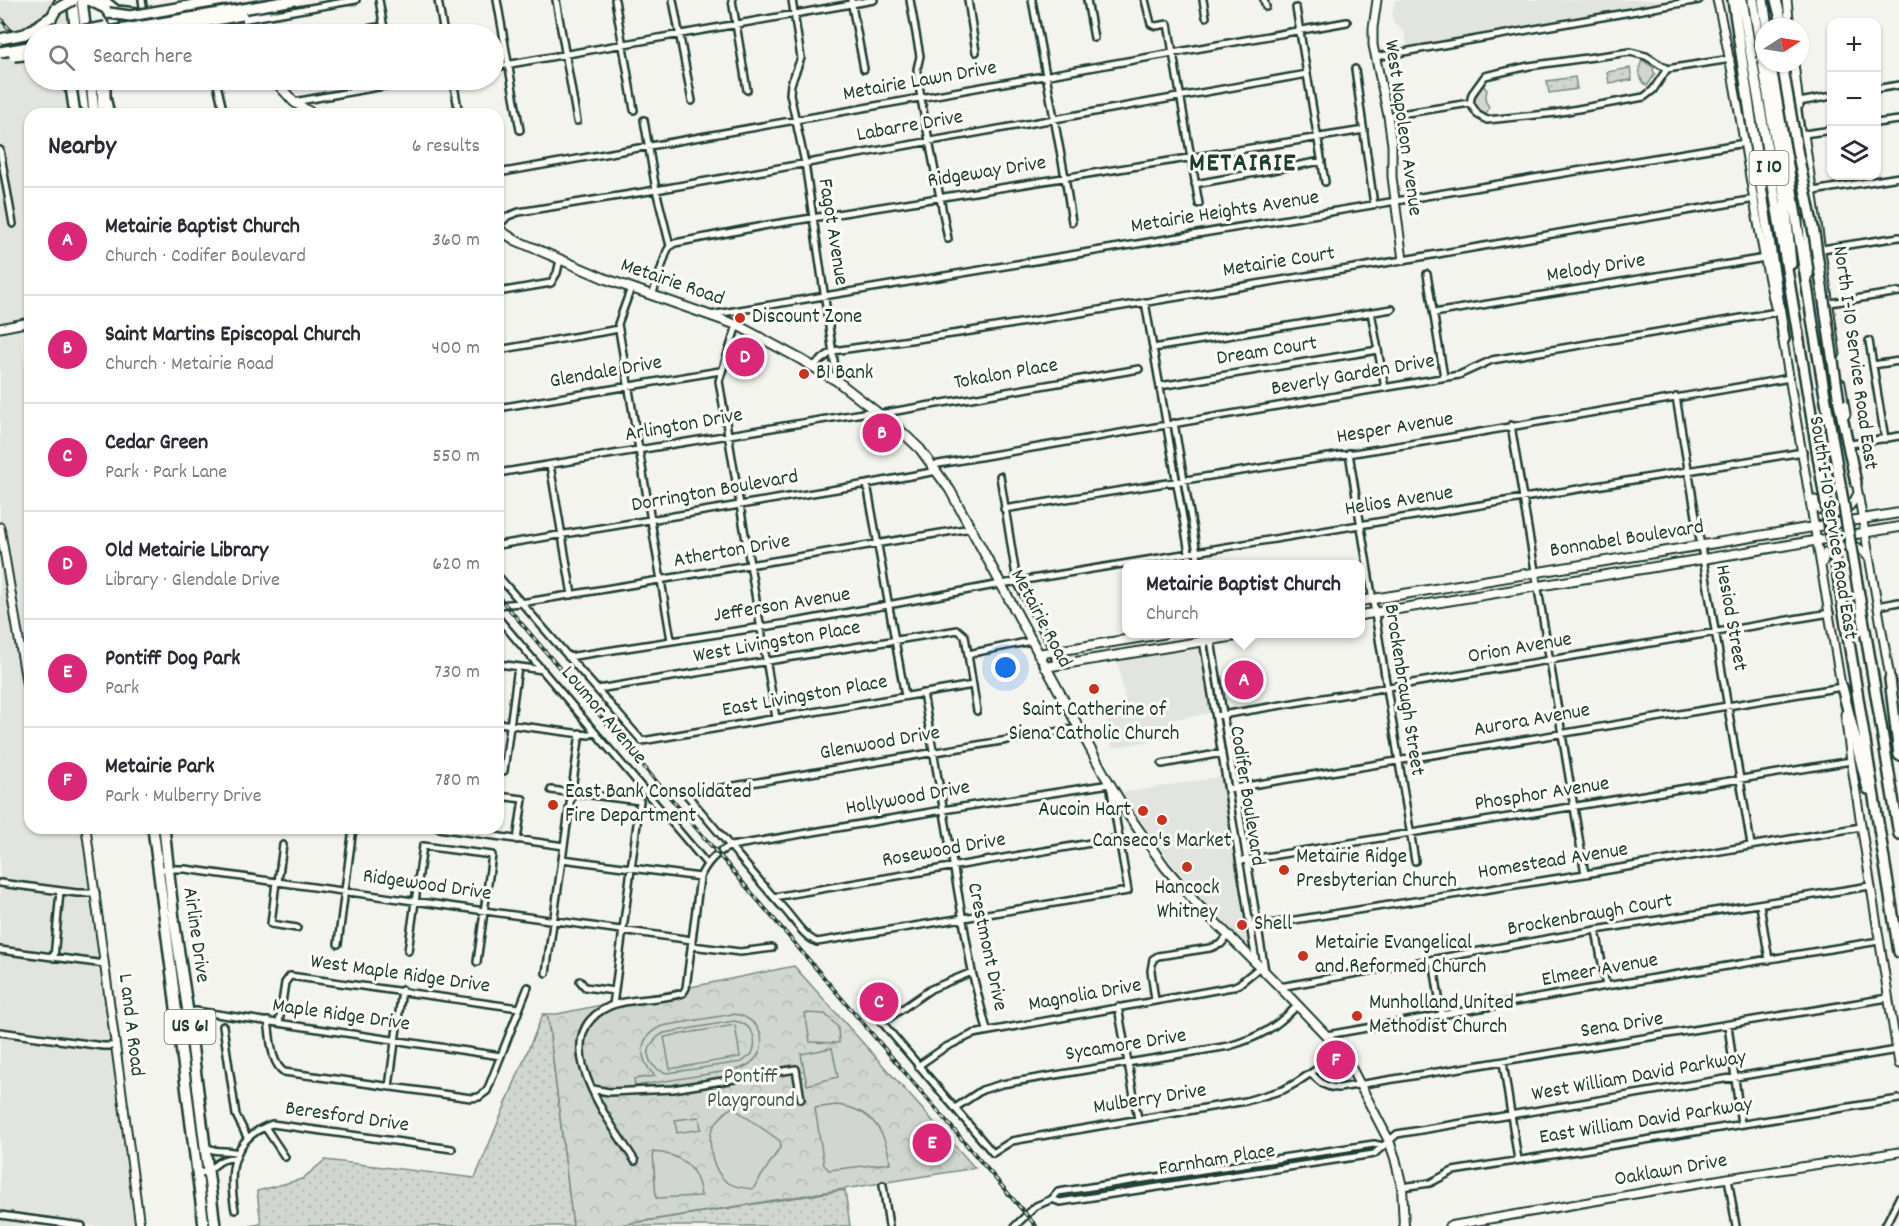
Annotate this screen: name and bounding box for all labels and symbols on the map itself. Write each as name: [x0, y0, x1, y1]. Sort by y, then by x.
north arrow: [1755, 18, 1809, 72]
street label: West Napoleon Avenue: [1375, 38, 1429, 218]
street label: Metairie Lawn Drive: [841, 54, 999, 110]
street label: Labarre Drive: [854, 103, 966, 151]
district label: METAIRIE: [1189, 145, 1297, 184]
street label: Ridgeway Drive: [926, 149, 1048, 197]
road number: I 10: [1750, 151, 1788, 185]
street label: Fagot Avenue: [809, 176, 855, 288]
street label: Metairie Heights Avenue: [1129, 183, 1321, 243]
street label: Metairie Court: [1221, 239, 1337, 287]
street label: North I-10 Service Road East: [1823, 244, 1885, 472]
street label: Melody Drive: [1545, 246, 1647, 292]
street label: Metairie Road: [616, 251, 728, 315]
place label: Discount Zone: [752, 303, 862, 333]
marker: Discount Zone: [733, 311, 747, 325]
street label: Dream Court: [1215, 329, 1320, 375]
pin: D: [726, 334, 764, 380]
street label: Beverly Garden Drive: [1269, 347, 1437, 405]
street label: Glendale Drive: [547, 348, 665, 398]
street label: Tokalon Place: [952, 351, 1060, 399]
place label: B1 Bank: [816, 359, 873, 389]
marker: B1 Bank: [797, 367, 811, 381]
street label: Arlington Drive: [623, 401, 745, 451]
street label: Hesper Avenue: [1334, 405, 1456, 453]
pin: B: [862, 410, 902, 456]
street label: South I-10 Service Road East: [1800, 414, 1865, 642]
street label: Dorrington Boulevard: [629, 463, 801, 521]
street label: Helios Avenue: [1343, 479, 1455, 525]
street label: Bonnabel Boulevard: [1548, 513, 1706, 567]
street label: Atherton Drive: [671, 527, 793, 577]
street label: Hesiod Street: [1706, 562, 1754, 674]
street label: Metairie Road: [1001, 564, 1079, 674]
street label: Jefferson Avenue: [711, 580, 853, 632]
street label: Brockenbraugh Street: [1375, 602, 1431, 778]
street label: West Livingston Place: [691, 614, 863, 672]
street label: Orion Avenue: [1466, 625, 1574, 673]
your location: [991, 653, 1020, 682]
pin: A: [1224, 658, 1264, 702]
street label: Loumor Avenue: [553, 660, 653, 772]
street label: East Livingston Place: [720, 668, 890, 726]
marker: Saint Catherine of Siena Catholic Church: [1087, 682, 1101, 696]
place label: Saint Catherine of Siena Catholic Church: [1009, 696, 1179, 750]
street label: Aurora Avenue: [1472, 696, 1592, 746]
street label: Glenwood Drive: [817, 719, 943, 769]
street label: Codifer Boulevard: [1220, 724, 1272, 868]
street label: Phosphor Avenue: [1472, 770, 1612, 820]
street label: Hollywood Drive: [843, 773, 973, 825]
place label: East Bank Consolidated Fire Department: [565, 778, 752, 832]
place label: Aucoin Hart: [1038, 796, 1131, 826]
marker: East Bank Consolidated Fire Department: [546, 798, 560, 812]
marker: Aucoin Hart: [1136, 804, 1150, 818]
marker: Canseco's Market: [1155, 813, 1169, 827]
street label: Rosewood Drive: [880, 825, 1008, 877]
place label: Canseco's Market: [1092, 827, 1232, 857]
street label: Homestead Avenue: [1476, 835, 1630, 889]
place label: Metairie Ridge Presbyterian Church: [1296, 843, 1457, 897]
marker: Hancock Whitney: [1180, 860, 1194, 874]
street label: Ridgewood Drive: [361, 862, 493, 910]
marker: Metairie Ridge Presbyterian Church: [1277, 863, 1291, 877]
place label: Hancock Whitney: [1154, 874, 1220, 928]
street label: Crestmont Drive: [958, 880, 1014, 1014]
street label: Airline Drive: [173, 885, 217, 985]
street label: Brockenbraugh Court: [1505, 887, 1675, 945]
place label: Shell: [1254, 910, 1292, 940]
marker: Shell: [1235, 918, 1249, 932]
place label: Metairie Evangelical and Reformed Church: [1315, 929, 1486, 983]
street label: Elmeer Avenue: [1540, 946, 1660, 996]
street label: West Maple Ridge Drive: [308, 948, 492, 1002]
marker: Metairie Evangelical and Reformed Church: [1296, 949, 1310, 963]
street label: Magnolia Drive: [1026, 971, 1144, 1021]
street label: L and A Road: [109, 972, 151, 1078]
pin: C: [860, 980, 898, 1024]
place label: Munholland United Methodist Church: [1369, 989, 1514, 1043]
street label: Maple Ridge Drive: [270, 992, 412, 1040]
street label: Sena Drive: [1579, 1005, 1665, 1047]
marker: Munholland United Methodist Church: [1350, 1009, 1364, 1023]
road number: US 61: [164, 1010, 216, 1044]
street label: Sycamore Drive: [1063, 1022, 1189, 1070]
pin: F: [1316, 1038, 1356, 1082]
street label: West William David Parkway: [1529, 1043, 1749, 1111]
park label: Pontiff Playground: [707, 1063, 795, 1117]
street label: Mulberry Drive: [1091, 1076, 1209, 1124]
street label: East William David Parkway: [1537, 1090, 1755, 1154]
street label: Beresford Drive: [283, 1094, 411, 1142]
pin: E: [912, 1120, 952, 1166]
street label: Farnham Place: [1157, 1137, 1277, 1185]
street label: Oaklawn Drive: [1612, 1146, 1730, 1196]

